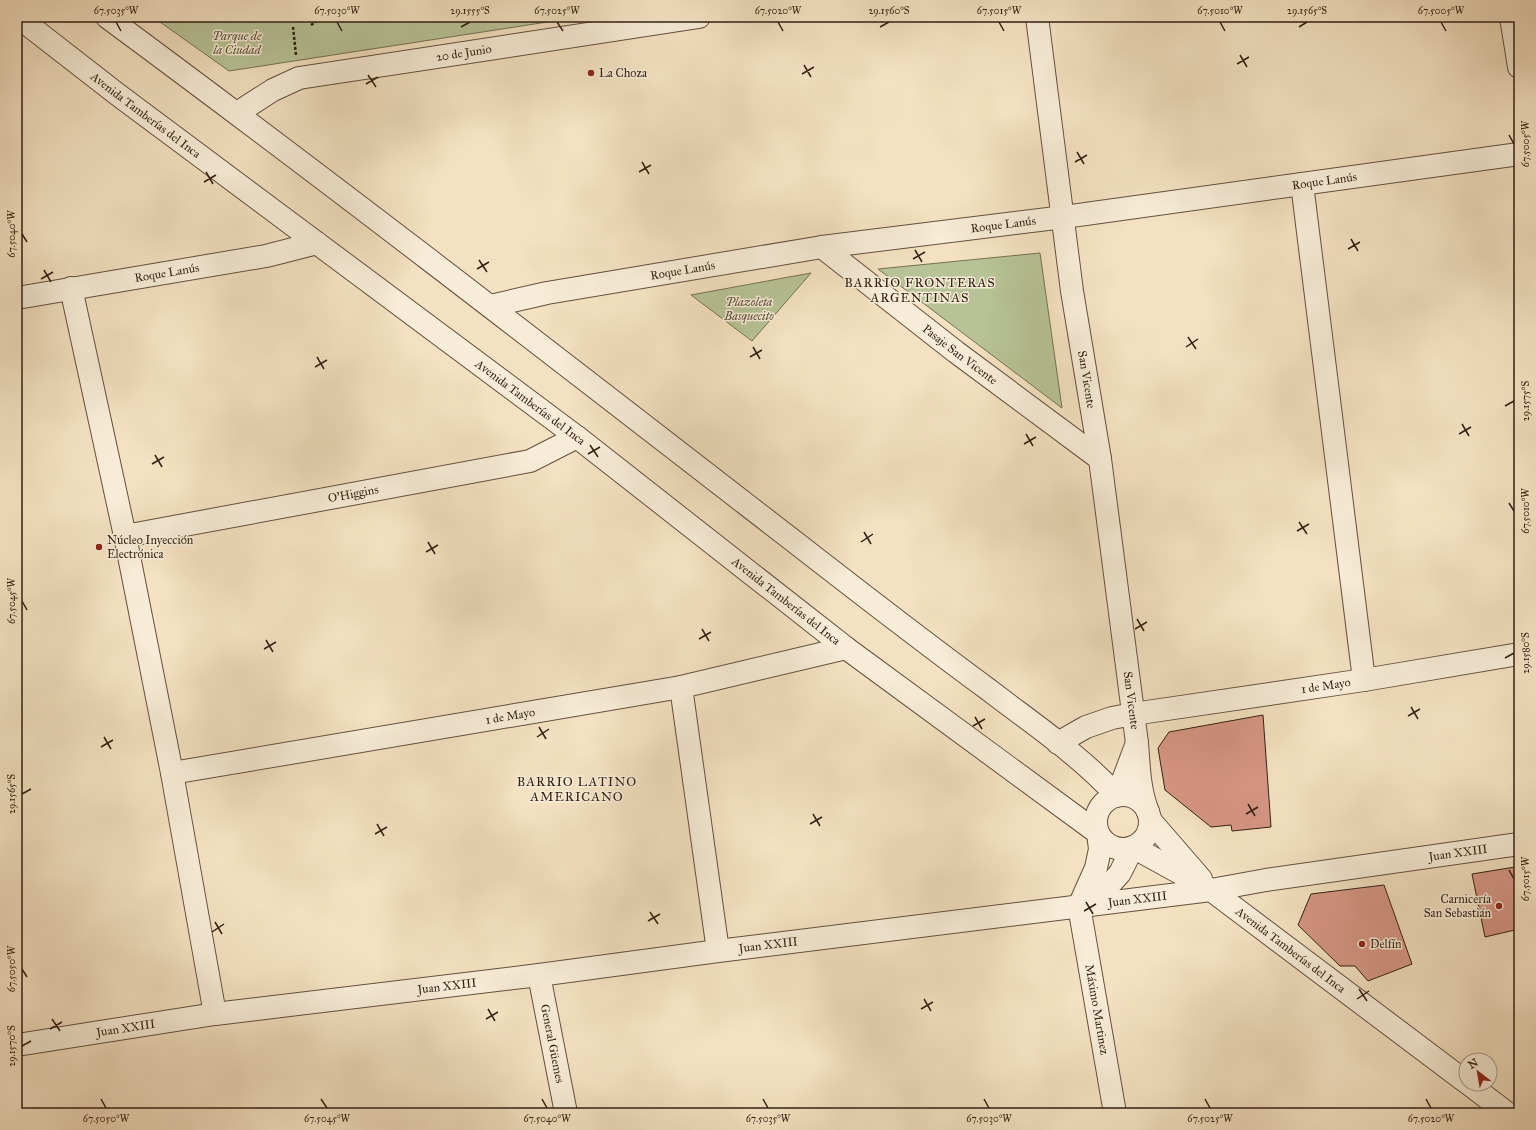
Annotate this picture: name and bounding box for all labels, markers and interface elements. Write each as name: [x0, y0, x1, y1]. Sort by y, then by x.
text: 67.5035°W: [94, 5, 139, 17]
text: 67.5030°W: [314, 5, 360, 17]
text: 29.1555°S: [450, 5, 490, 17]
text: 67.5025°W: [534, 5, 580, 17]
text: 67.5020°W: [755, 5, 802, 17]
text: 29.1560°S: [868, 5, 910, 17]
text: 67.5015°W: [977, 5, 1022, 17]
text: 67.5010°W: [1197, 5, 1243, 17]
text: 29.1565°S: [1287, 5, 1327, 17]
text: 67.5005°W: [1418, 5, 1465, 17]
park label: Parque de la Ciudad: [212, 29, 262, 57]
street label: 20 de Junio: [435, 42, 492, 64]
place label: La Choza: [599, 66, 648, 80]
marker: La Choza: [586, 68, 596, 78]
street label: Avenida Tamberías del Inca: [87, 69, 204, 161]
text: 67.5005°W: [1520, 120, 1532, 167]
street label: Roque Lanús: [1291, 170, 1358, 192]
text: 67.5040°W: [6, 210, 18, 258]
street label: Roque Lanús: [970, 214, 1037, 235]
street label: Roque Lanús: [649, 258, 716, 283]
street label: Roque Lanús: [133, 260, 200, 285]
district label: BARRIO FRONTERAS ARGENTINAS: [844, 275, 996, 306]
park label: Plazoleta Basquecito: [723, 295, 774, 323]
street label: Pasaje San Vicente: [920, 322, 1000, 387]
street label: San Vicente: [1075, 350, 1098, 410]
street label: Avenida Tamberías del Inca: [472, 356, 589, 448]
text: 29.1575°S: [1520, 381, 1532, 421]
street label: O'Higgins: [327, 482, 380, 505]
text: 67.5010°W: [1520, 488, 1532, 534]
place label: Núcleo Inyección Electrónica: [107, 533, 194, 561]
marker: Núcleo Inyección Electrónica: [94, 542, 104, 552]
street label: Avenida Tamberías del Inca: [728, 554, 844, 648]
text: 67.5045°W: [6, 577, 18, 624]
text: 29.1580°S: [1520, 632, 1532, 674]
street label: San Vicente: [1121, 671, 1142, 730]
street label: 1 de Mayo: [1300, 675, 1352, 696]
street label: 1 de Mayo: [484, 705, 536, 727]
text: 29.1565°S: [6, 774, 18, 814]
district label: BARRIO LATINO AMERICANO: [517, 774, 637, 805]
street label: Juan XXIII: [1426, 842, 1488, 865]
text: 67.5015°W: [1520, 856, 1532, 901]
street label: Juan XXIII: [1105, 889, 1168, 911]
place label: Carnicería San Sebastián: [1424, 892, 1492, 920]
marker: Carnicería San Sebastián: [1494, 901, 1504, 911]
street label: Avenida Tamberías del Inca: [1232, 904, 1349, 996]
street label: Juan XXIII: [736, 934, 799, 957]
place label: Delfín: [1370, 937, 1402, 951]
marker: Delfín: [1357, 939, 1367, 949]
text: 67.5050°W: [6, 945, 18, 992]
street label: Máximo Martinez: [1082, 963, 1112, 1056]
street label: Juan XXIII: [415, 976, 477, 998]
street label: General Güemes: [538, 1003, 567, 1084]
street label: Juan XXIII: [93, 1016, 156, 1041]
text: 29.1570°S: [6, 1025, 18, 1067]
north arrow: [1458, 1052, 1498, 1092]
text: N: [1466, 1056, 1481, 1072]
text: 67.5050°W: [83, 1113, 130, 1125]
text: 67.5045°W: [304, 1113, 351, 1125]
text: 67.5040°W: [523, 1113, 571, 1125]
text: 67.5035°W: [746, 1113, 791, 1125]
text: 67.5030°W: [966, 1113, 1012, 1125]
text: 67.5025°W: [1187, 1113, 1233, 1125]
text: 67.5020°W: [1408, 1113, 1455, 1125]

